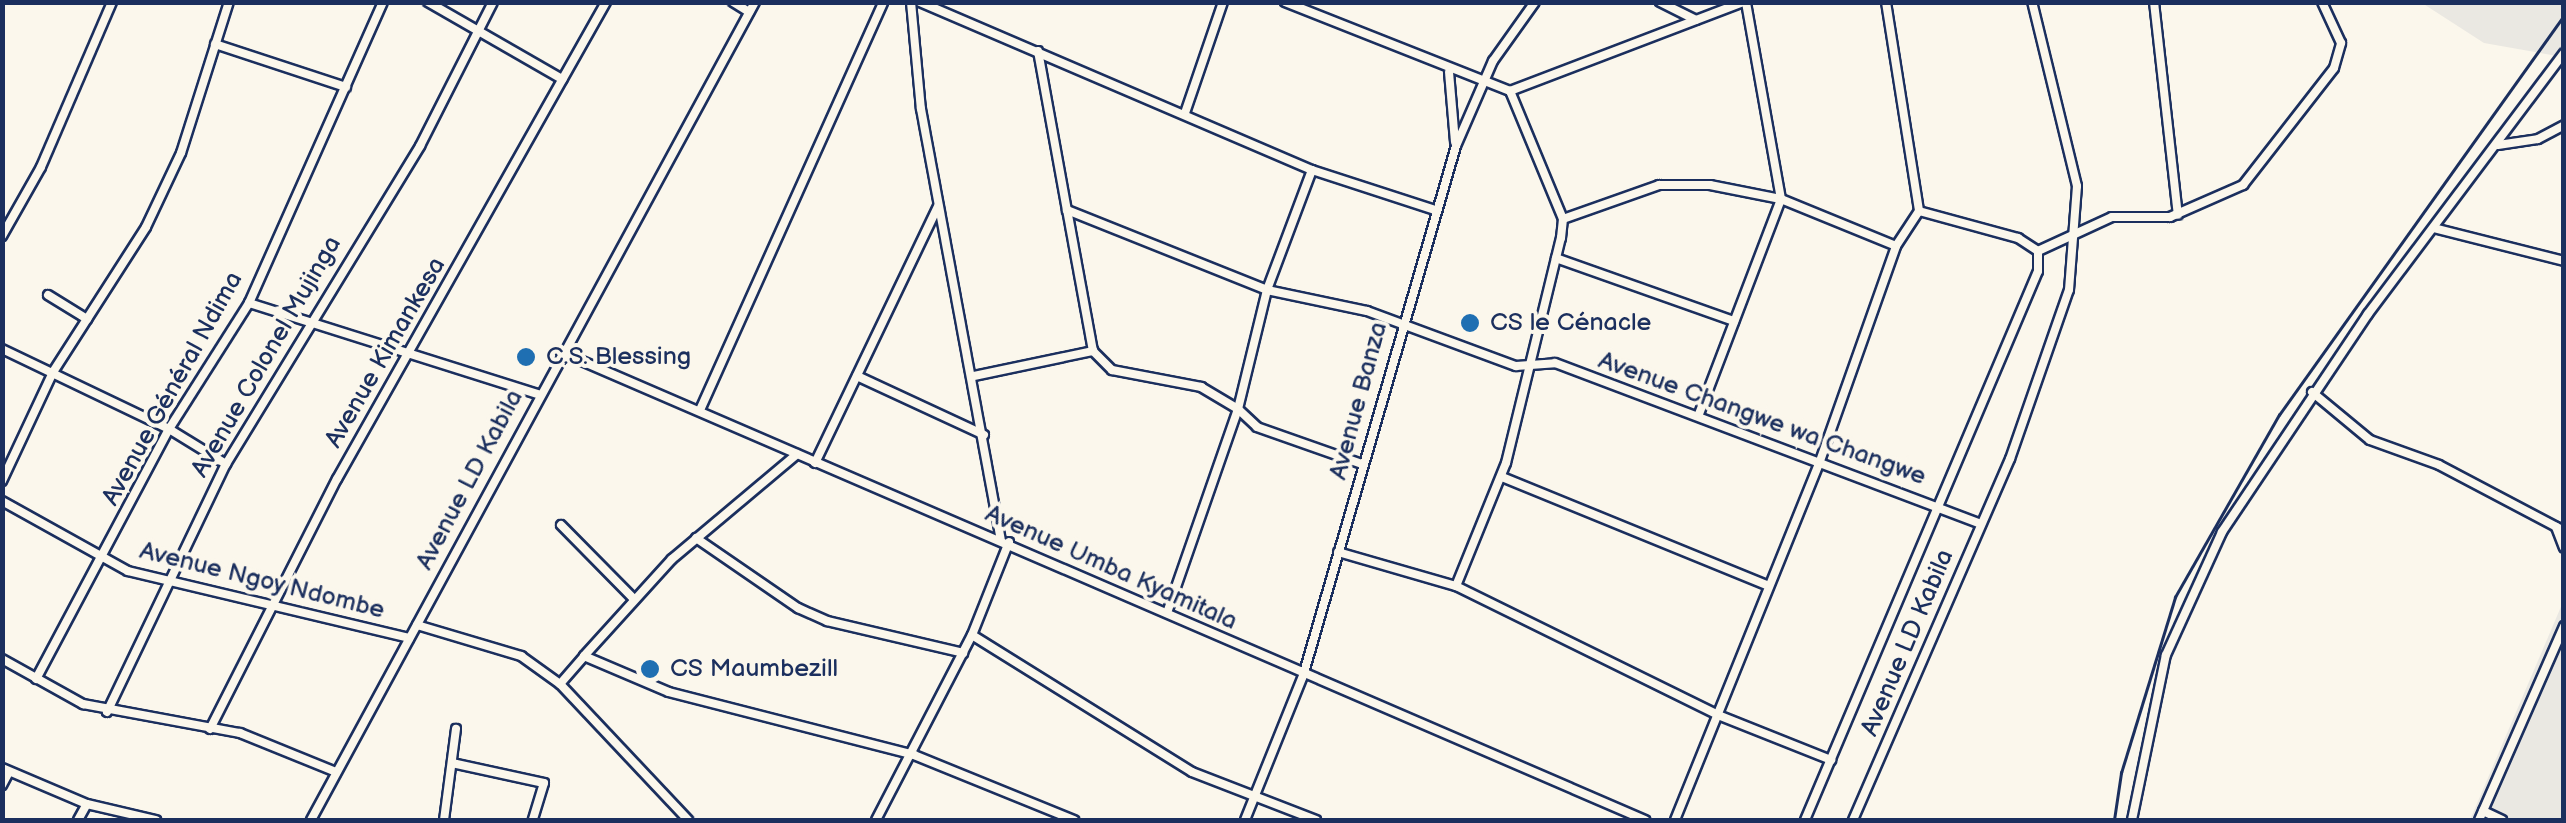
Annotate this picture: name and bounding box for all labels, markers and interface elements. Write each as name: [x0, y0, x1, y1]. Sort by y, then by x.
street label: Avenue Colonel Mujinga: [186, 231, 348, 483]
street label: Avenue Kimankesa: [319, 253, 453, 453]
street label: Avenue Général Ndima: [96, 267, 250, 511]
place label: CS le Cénacle: [1490, 308, 1651, 338]
marker: CS le Cénacle: [1459, 312, 1481, 334]
street label: Avenue Banza: [1324, 319, 1394, 483]
place label: C.S. Blessing: [546, 342, 691, 372]
marker: C.S. Blessing: [515, 346, 537, 368]
street label: Avenue Changwe wa Changwe: [1594, 346, 1930, 492]
street label: Avenue LD Kabila: [410, 385, 530, 575]
street label: Avenue Umba Kyamitala: [980, 499, 1242, 637]
street label: Avenue Ngoy Ndombe: [136, 536, 388, 626]
street label: Avenue LD Kabila: [1855, 545, 1961, 741]
place label: CS Maumbezill: [670, 654, 838, 684]
marker: CS Maumbezill: [639, 658, 661, 680]

